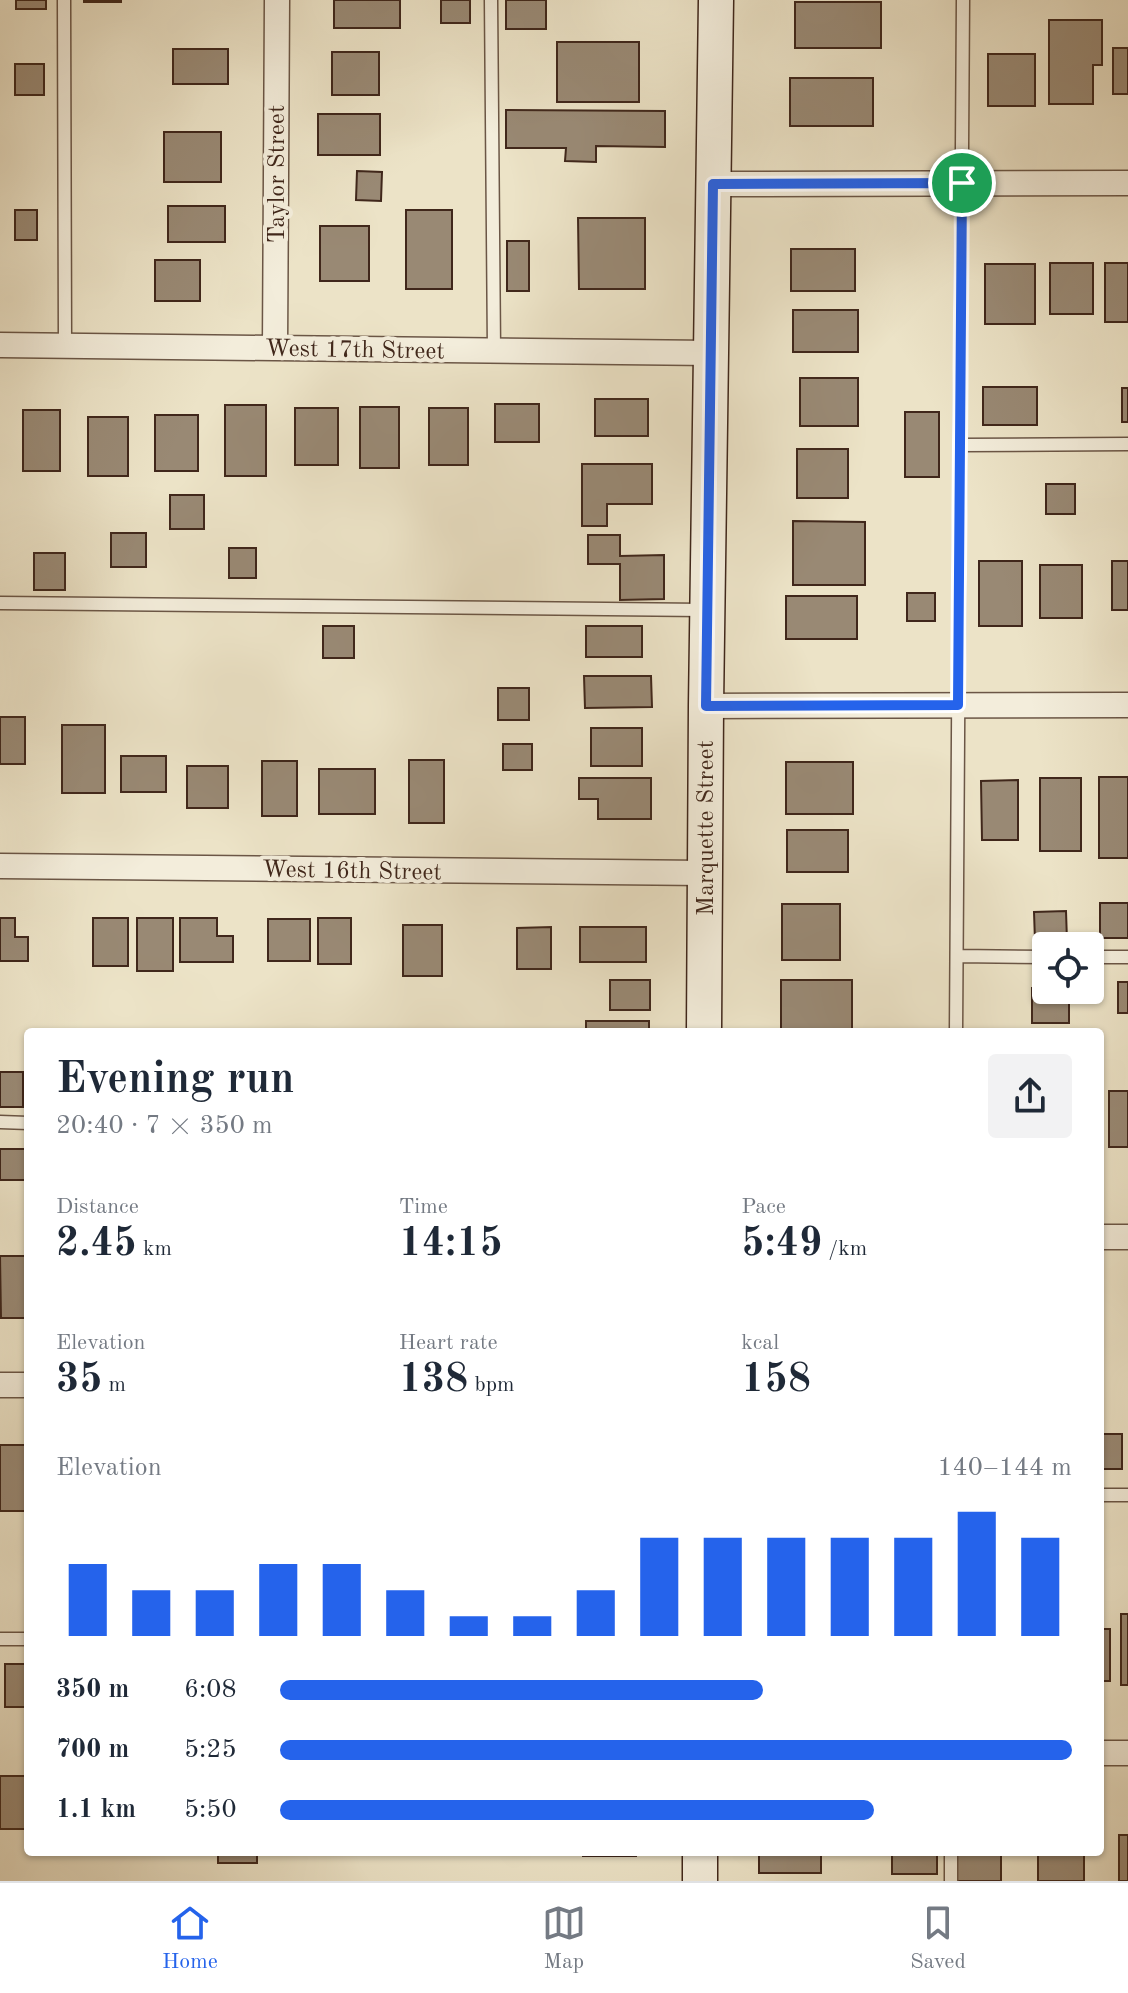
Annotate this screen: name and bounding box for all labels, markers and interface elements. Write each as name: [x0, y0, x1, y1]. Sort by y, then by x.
street label: Taylor Street: [266, 105, 290, 243]
pin: [928, 149, 996, 217]
icon: arrive: [940, 161, 984, 205]
street label: West 17th Street: [265, 337, 445, 365]
street label: Marquette Street: [695, 740, 719, 916]
street label: West 16th Street: [262, 858, 442, 886]
map controls: [1032, 932, 1104, 1004]
button: locate: [1032, 932, 1104, 1004]
button: share: [988, 1054, 1072, 1138]
text: Evening run: [56, 1058, 294, 1102]
text: 20:40 · 7 × 350 m: [56, 1113, 273, 1139]
text: Distance: [56, 1196, 139, 1218]
text: Time: [399, 1196, 448, 1218]
text: Pace: [741, 1196, 786, 1218]
text: 2.45: [56, 1225, 137, 1265]
text: 14:15: [399, 1225, 503, 1265]
text: 5:49: [741, 1225, 822, 1265]
text: km: [137, 1238, 172, 1260]
text: /km: [822, 1238, 867, 1260]
text: Elevation: [56, 1332, 146, 1354]
text: Heart rate: [399, 1332, 498, 1354]
text: kcal: [741, 1332, 779, 1354]
text: 35: [56, 1361, 102, 1401]
text: 138: [399, 1361, 468, 1401]
text: 158: [741, 1361, 811, 1401]
text: m: [102, 1374, 126, 1396]
text: bpm: [468, 1374, 515, 1396]
text: Elevation: [56, 1455, 162, 1481]
text: 140–144 m: [937, 1455, 1072, 1481]
text: 350 m: [56, 1677, 129, 1703]
text: 6:08: [184, 1677, 237, 1703]
text: 700 m: [56, 1737, 129, 1763]
text: 5:25: [184, 1737, 237, 1763]
text: 1.1 km: [56, 1797, 136, 1823]
text: 5:50: [184, 1797, 237, 1823]
tab: Home: [162, 1901, 218, 1976]
tab: Map: [542, 1901, 586, 1976]
tab: Saved: [910, 1901, 966, 1976]

